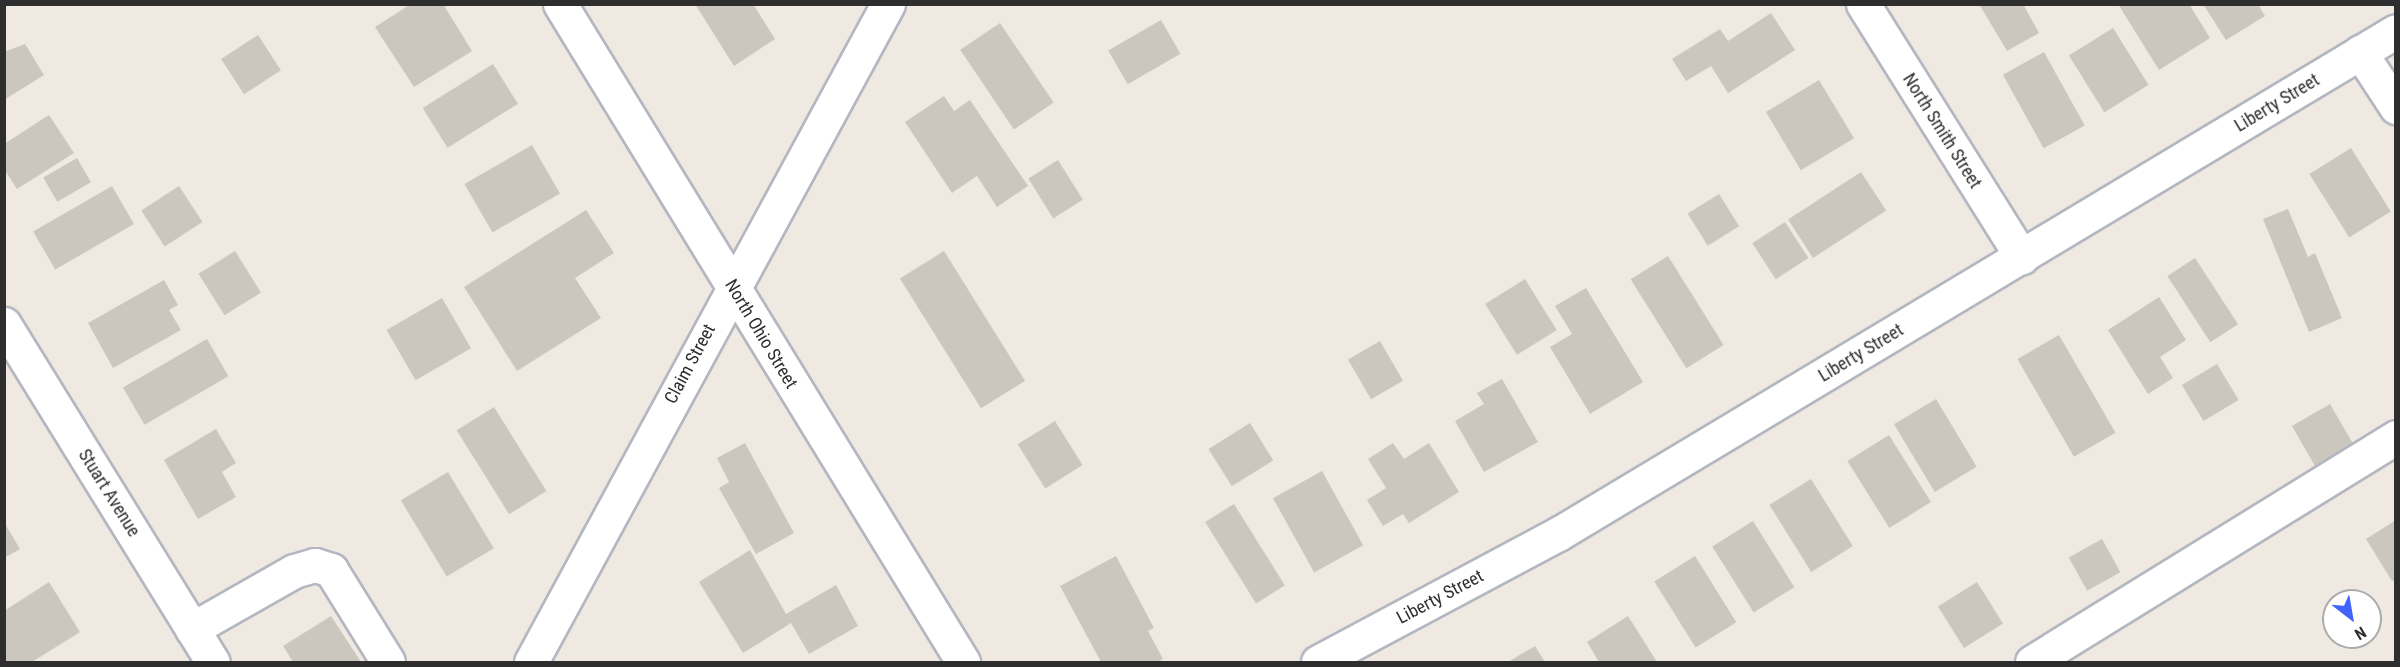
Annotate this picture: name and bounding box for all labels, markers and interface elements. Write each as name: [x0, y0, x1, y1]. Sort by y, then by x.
street label: North Smith Street: [1898, 69, 1986, 193]
street label: Liberty Street: [2231, 69, 2323, 137]
street label: North Ohio Street: [720, 276, 802, 392]
street label: Liberty Street: [1815, 319, 1907, 387]
street label: Claim Street: [660, 321, 720, 407]
street label: Stuart Avenue: [74, 445, 144, 541]
street label: Liberty Street: [1393, 565, 1487, 629]
north arrow: [2322, 589, 2382, 649]
text: N: [2351, 622, 2370, 644]

